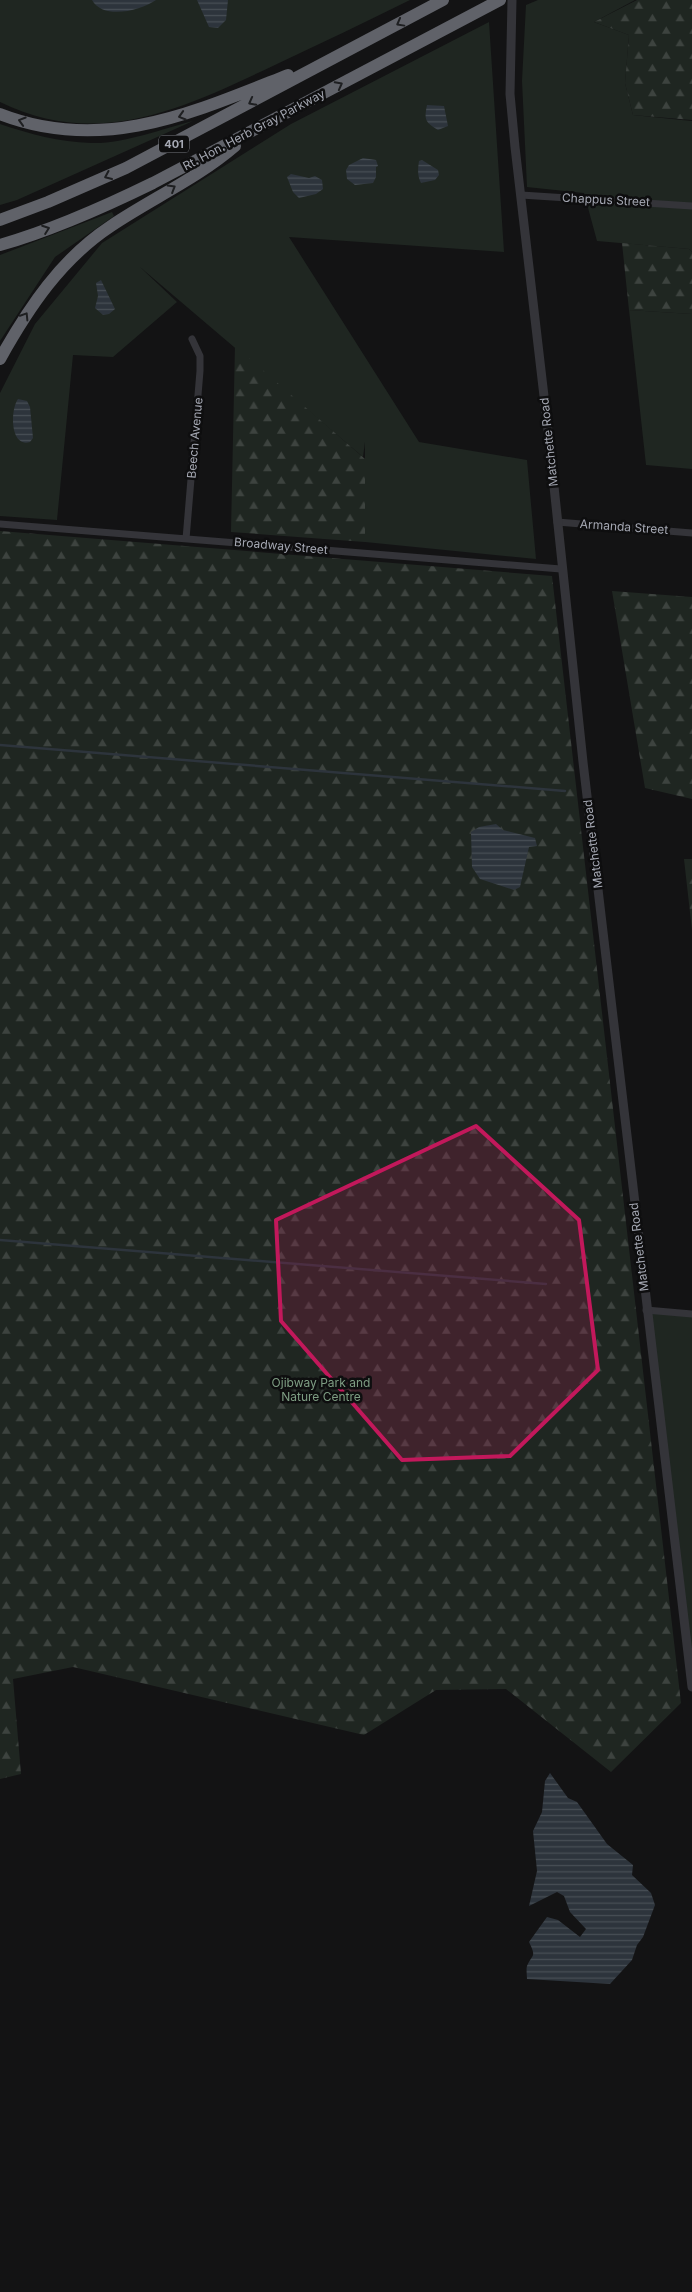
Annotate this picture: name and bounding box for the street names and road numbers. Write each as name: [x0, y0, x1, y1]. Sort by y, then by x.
street label: Rt. Hon. Herb Gray Parkway: [180, 86, 328, 173]
road number: 401: [159, 136, 189, 152]
street label: Chappus Street: [562, 190, 650, 209]
street label: Beech Avenue: [183, 397, 206, 479]
street label: Matchette Road: [536, 397, 561, 487]
street label: Armanda Street: [579, 516, 669, 537]
street label: Broadway Street: [234, 534, 329, 557]
street label: Matchette Road: [580, 799, 605, 889]
street label: Matchette Road: [626, 1202, 651, 1292]

